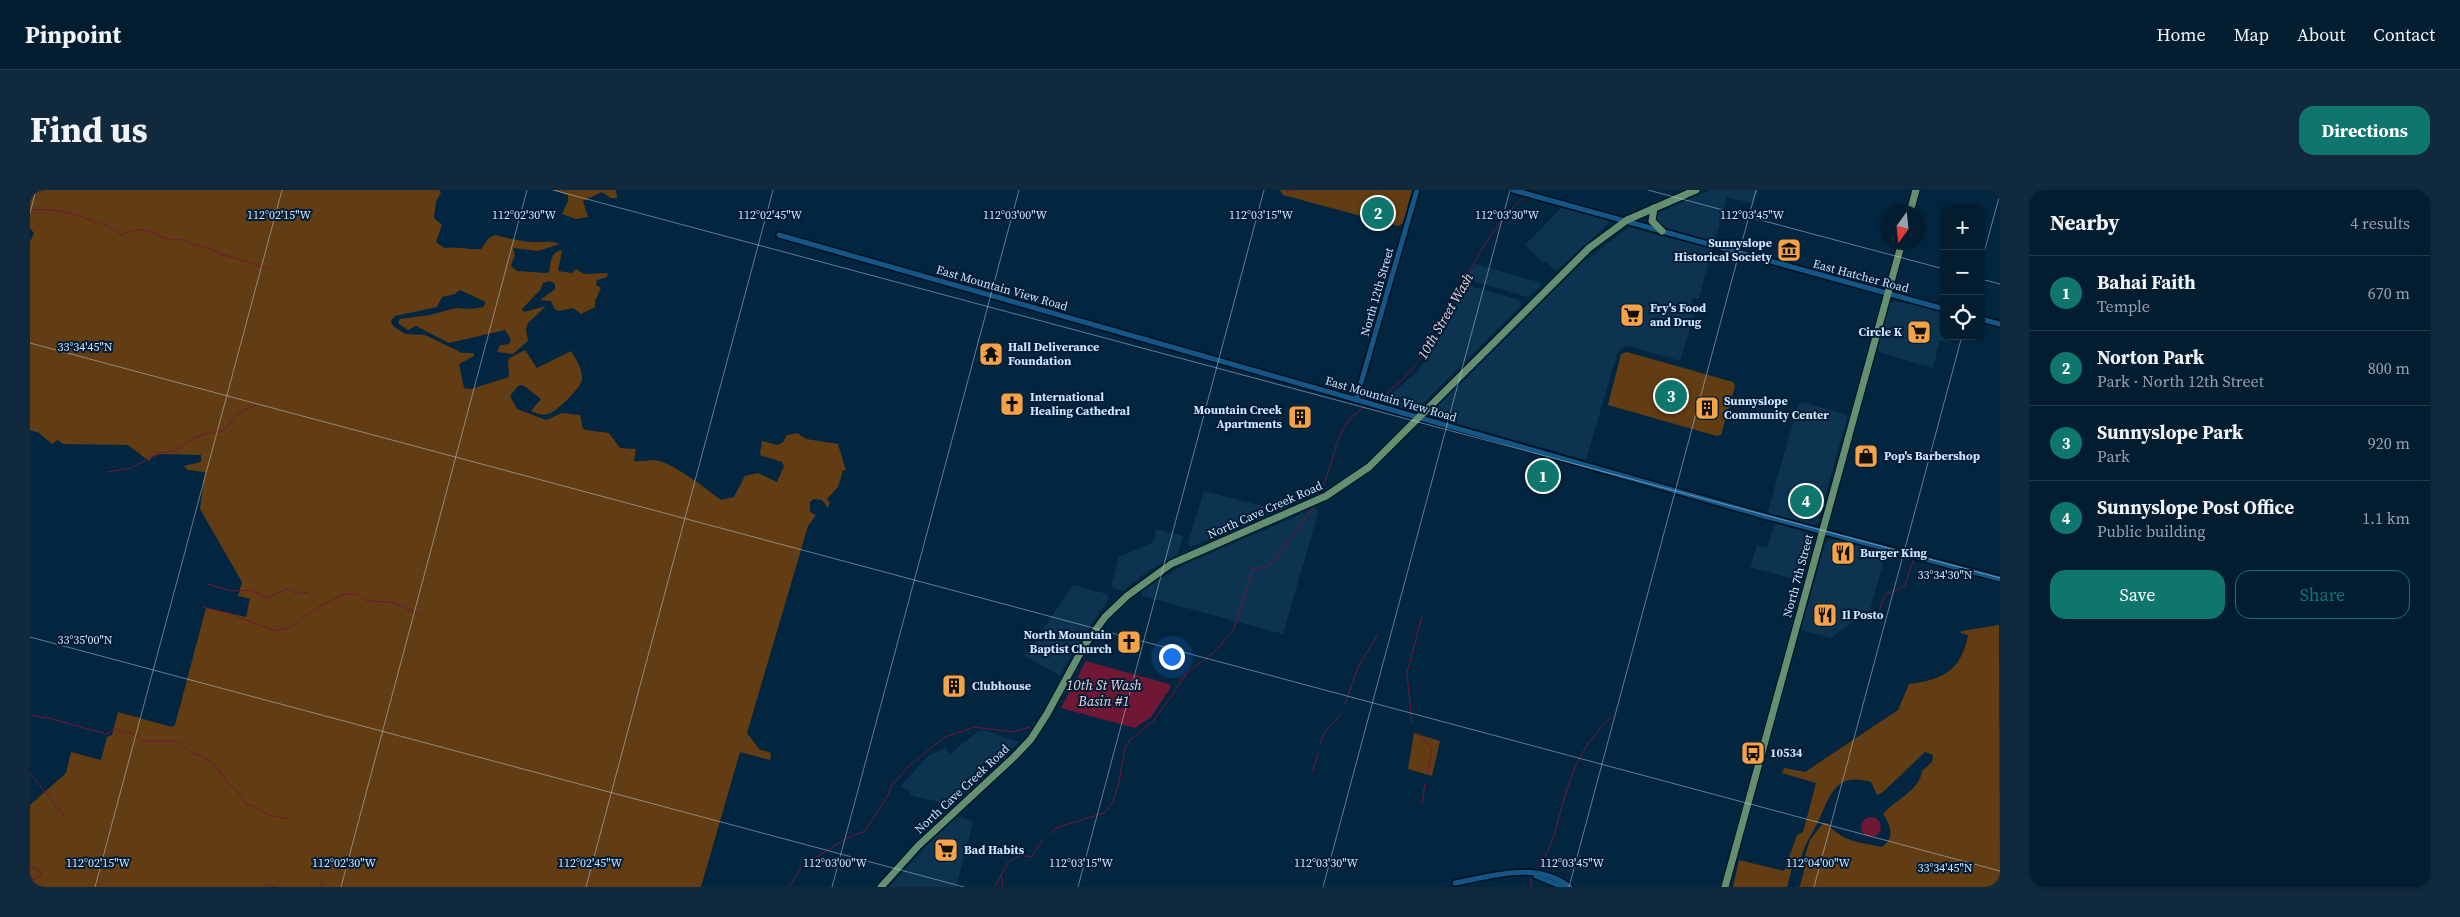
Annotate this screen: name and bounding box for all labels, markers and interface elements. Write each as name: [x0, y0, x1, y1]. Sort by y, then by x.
text: Pinpoint: [25, 18, 121, 51]
text: Home: [2157, 22, 2206, 47]
text: Map: [2234, 22, 2269, 47]
text: About: [2297, 22, 2345, 47]
text: Contact: [2373, 22, 2435, 47]
text: Find us: [30, 106, 148, 154]
button: Directions: [2299, 106, 2430, 155]
pin: 2: [1362, 194, 1394, 232]
north arrow: [1880, 205, 1925, 250]
map controls: [1940, 205, 1985, 340]
button: +: [1940, 205, 1985, 250]
text: 112°02'15"W: [247, 207, 311, 223]
text: 112°02'30"W: [492, 207, 556, 223]
text: 112°02'45"W: [738, 207, 802, 223]
text: 112°03'00"W: [983, 207, 1047, 223]
text: 112°03'15"W: [1229, 207, 1293, 223]
text: 112°03'30"W: [1475, 207, 1539, 223]
text: 112°03'45"W: [1720, 207, 1784, 223]
text: Nearby: [2050, 208, 2120, 237]
text: 4 results: [2350, 212, 2410, 234]
place label: Sunnyslope Historical Society: [1674, 235, 1773, 265]
museum icon: Sunnyslope Historical Society: [1776, 237, 1802, 263]
street label: North 12th Street: [1357, 246, 1397, 338]
button: −: [1940, 250, 1985, 295]
street label: East Hatcher Road: [1811, 256, 1911, 297]
street label: East Mountain View Road: [934, 262, 1070, 315]
water label: 10th Street Wash: [1412, 269, 1478, 363]
text: Bahai Faith: [2097, 269, 2196, 295]
text: 1: [2062, 282, 2070, 304]
text: 670 m: [2368, 282, 2410, 304]
button: locate: [1940, 295, 1985, 340]
text: Temple: [2097, 295, 2150, 317]
place label: Fry's Food and Drug: [1650, 300, 1706, 330]
supermarket icon: Fry's Food and Drug: [1619, 302, 1645, 328]
supermarket icon: Circle K: [1906, 319, 1932, 345]
place label: Circle K: [1858, 324, 1903, 340]
text: 33°34'45"N: [57, 339, 113, 355]
place label: Hall Deliverance Foundation: [1008, 339, 1099, 369]
temple icon: Hall Deliverance Foundation: [978, 341, 1004, 367]
text: Norton Park: [2097, 344, 2204, 370]
text: 2: [2062, 357, 2070, 379]
text: 800 m: [2368, 357, 2410, 379]
text: Park · North 12th Street: [2097, 370, 2264, 392]
street label: East Mountain View Road: [1323, 373, 1459, 426]
pin: 3: [1655, 377, 1687, 415]
place label: International Healing Cathedral: [1030, 389, 1130, 419]
church icon: International Healing Cathedral: [999, 391, 1025, 417]
place label: Sunnyslope Community Center: [1724, 393, 1829, 423]
building icon: Sunnyslope Community Center: [1694, 395, 1720, 421]
place label: Mountain Creek Apartments: [1193, 402, 1283, 432]
building icon: Mountain Creek Apartments: [1287, 404, 1313, 430]
text: Sunnyslope Park: [2097, 419, 2243, 445]
text: 3: [2062, 432, 2070, 454]
text: 920 m: [2368, 432, 2410, 454]
shop icon: Pop's Barbershop: [1853, 443, 1879, 469]
text: Park: [2097, 445, 2130, 467]
place label: Pop's Barbershop: [1884, 448, 1980, 464]
pin: 1: [1527, 457, 1559, 495]
street label: North Cave Creek Road: [1205, 477, 1325, 542]
pin: 4: [1790, 482, 1822, 520]
text: Sunnyslope Post Office: [2097, 494, 2294, 520]
text: 4: [2062, 507, 2070, 529]
text: 1.1 km: [2362, 507, 2410, 529]
text: Public building: [2097, 520, 2206, 542]
street label: North 7th Street: [1779, 533, 1817, 619]
restaurant icon: Burger King: [1830, 540, 1856, 566]
place label: Burger King: [1860, 545, 1928, 561]
text: 33°34'30"N: [1917, 567, 1973, 583]
button: Save: [2050, 570, 2225, 619]
button: Share: [2235, 570, 2410, 619]
restaurant icon: Il Posto: [1812, 602, 1838, 628]
place label: Il Posto: [1842, 607, 1884, 623]
place label: North Mountain Baptist Church: [1023, 627, 1113, 657]
church icon: North Mountain Baptist Church: [1116, 629, 1142, 655]
text: 33°35'00"N: [57, 632, 113, 648]
your location: [1159, 644, 1185, 670]
building icon: Clubhouse: [941, 673, 967, 699]
water label: 10th St Wash Basin #1: [1066, 675, 1142, 711]
place label: Clubhouse: [972, 678, 1031, 694]
bus stop icon: 10534: [1740, 740, 1766, 766]
street label: North Cave Creek Road: [911, 741, 1013, 837]
place label: 10534: [1770, 745, 1803, 761]
supermarket icon: Bad Habits: [933, 837, 959, 863]
place label: Bad Habits: [964, 842, 1025, 858]
text: 112°02'15"W: [66, 855, 130, 871]
text: 112°02'30"W: [312, 855, 376, 871]
text: 112°02'45"W: [558, 855, 622, 871]
text: 112°03'00"W: [803, 855, 867, 871]
text: 112°03'15"W: [1049, 855, 1113, 871]
text: 112°03'30"W: [1294, 855, 1358, 871]
text: 112°03'45"W: [1540, 855, 1604, 871]
text: 112°04'00"W: [1786, 855, 1850, 871]
text: 33°34'45"N: [1917, 860, 1973, 876]

